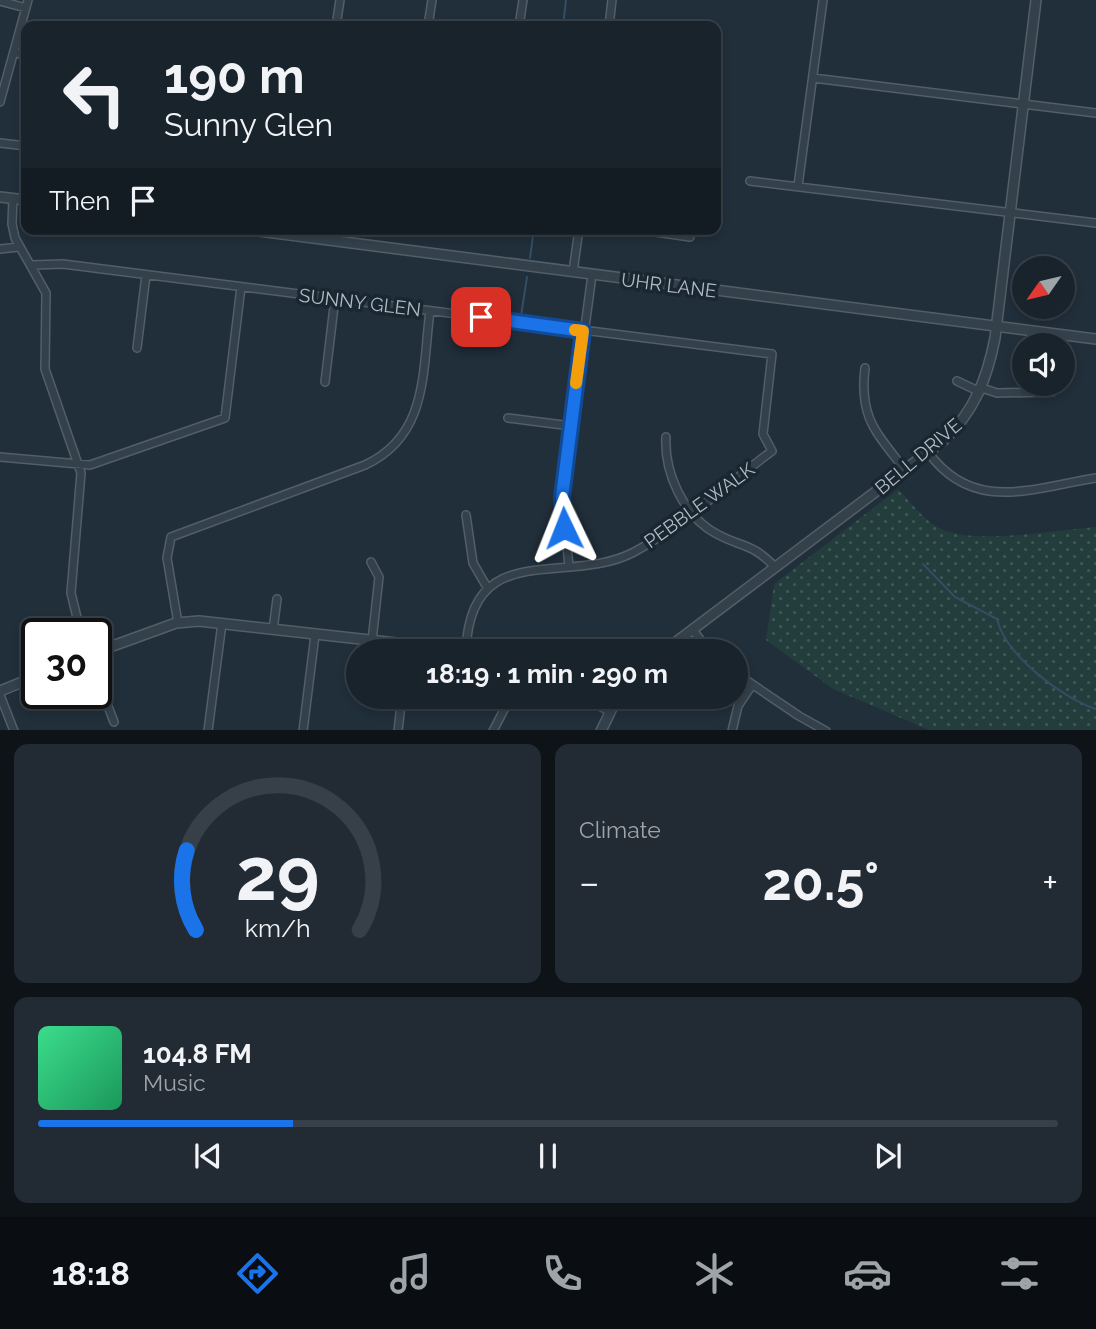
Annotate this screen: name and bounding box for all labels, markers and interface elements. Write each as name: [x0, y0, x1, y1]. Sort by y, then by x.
text: 190 m: [164, 47, 305, 104]
icon: left: [49, 49, 140, 140]
text: Sunny Glen: [164, 106, 333, 143]
icon: arrive: [124, 182, 162, 220]
text: Then: [49, 186, 110, 216]
north arrow: [1012, 256, 1074, 318]
map controls: [1012, 256, 1075, 396]
street label: UHR LANE: [620, 268, 718, 302]
street label: SUNNY GLEN: [298, 284, 422, 320]
pin: [451, 287, 511, 347]
icon: arrive: [462, 298, 500, 336]
button: sound: [1012, 333, 1075, 396]
street label: BELL DRIVE: [870, 414, 966, 498]
street label: PEBBLE WALK: [640, 457, 759, 552]
position arrow: [527, 491, 601, 565]
speed limit sign: 30: [21, 618, 112, 709]
text: 18:19 · 1 min · 290 m: [426, 659, 668, 689]
text: Climate: [579, 816, 661, 843]
text: 29: [236, 832, 319, 917]
text: 20.5°: [763, 851, 879, 912]
text: −: [579, 860, 599, 905]
text: +: [1042, 860, 1058, 905]
text: km/h: [245, 912, 310, 942]
text: 104.8 FM: [143, 1039, 252, 1069]
text: Music: [143, 1069, 206, 1096]
icon: previous: [189, 1137, 227, 1175]
icon: pause: [529, 1137, 567, 1175]
icon: next: [869, 1137, 907, 1175]
icon: directions: [233, 1249, 282, 1298]
icon: music: [386, 1249, 435, 1298]
icon: phone: [538, 1249, 587, 1298]
icon: climate: [690, 1249, 739, 1298]
icon: car: [843, 1249, 892, 1298]
icon: filters: [995, 1249, 1044, 1298]
text: 18:18: [52, 1255, 130, 1292]

